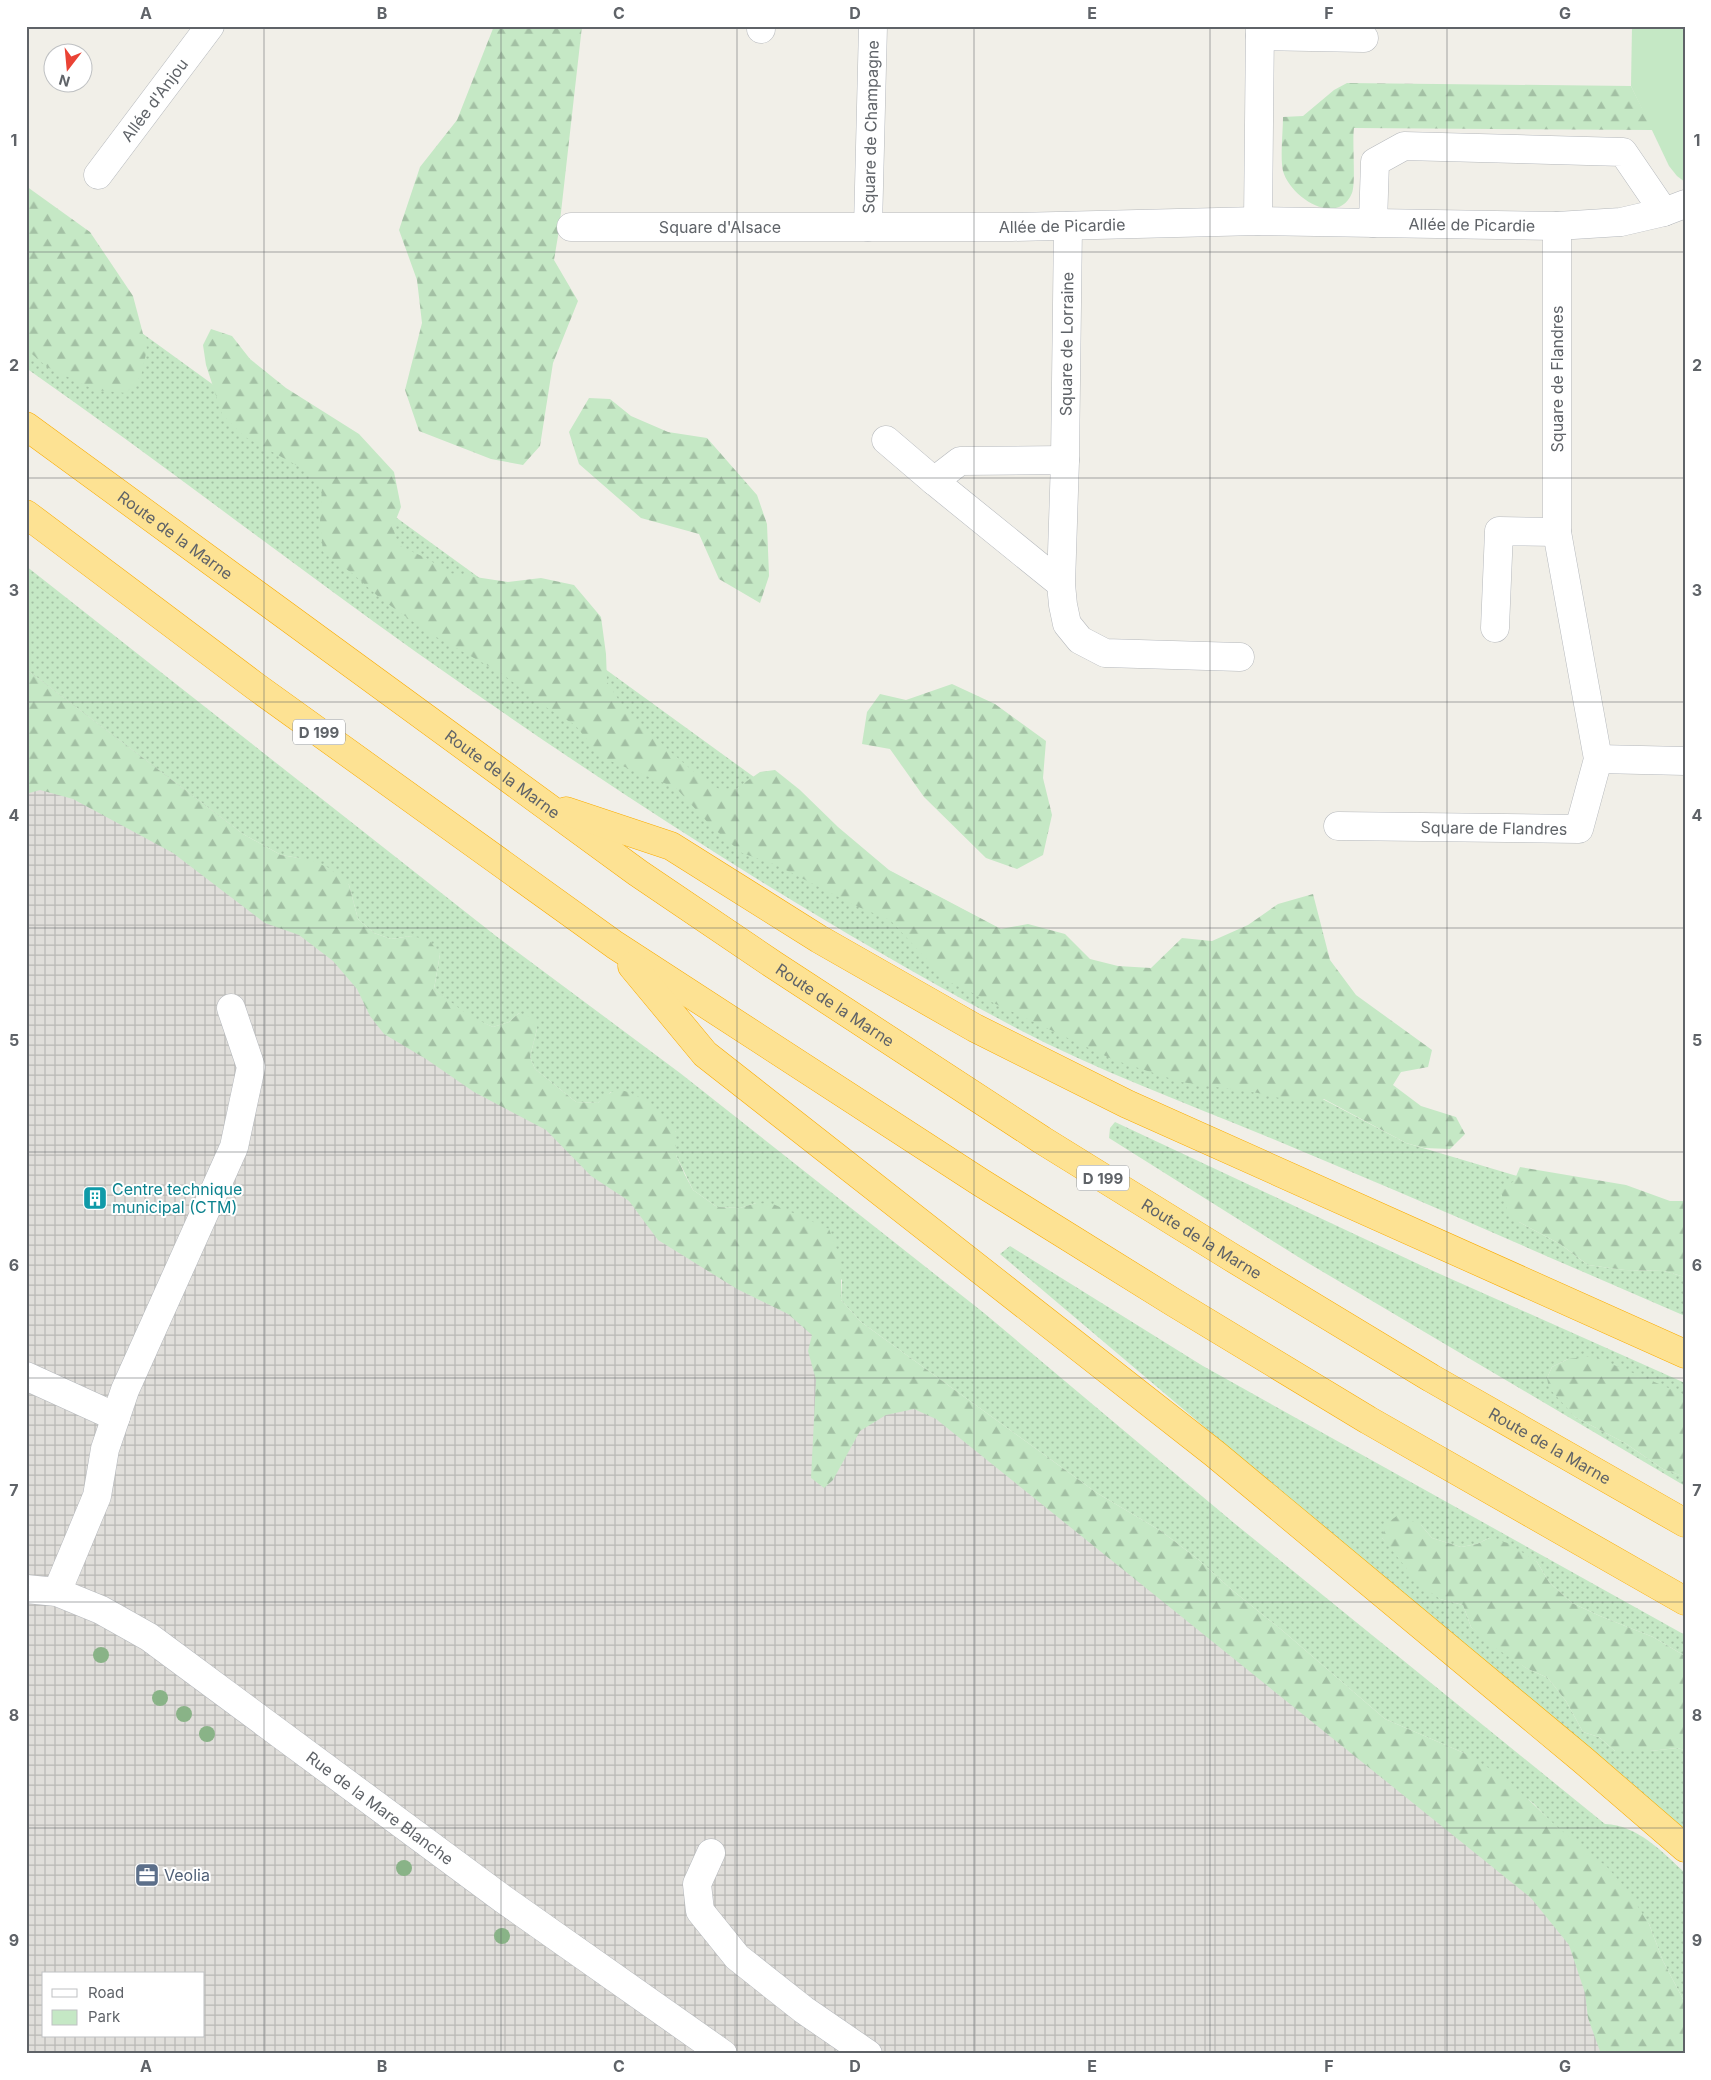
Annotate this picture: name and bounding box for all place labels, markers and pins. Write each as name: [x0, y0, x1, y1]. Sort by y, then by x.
place label: Centre technique municipal (CTM): [112, 1179, 242, 1217]
building icon: Centre technique municipal (CTM): [82, 1185, 108, 1211]
office icon: Veolia: [134, 1862, 160, 1888]
place label: Veolia: [164, 1865, 210, 1885]

